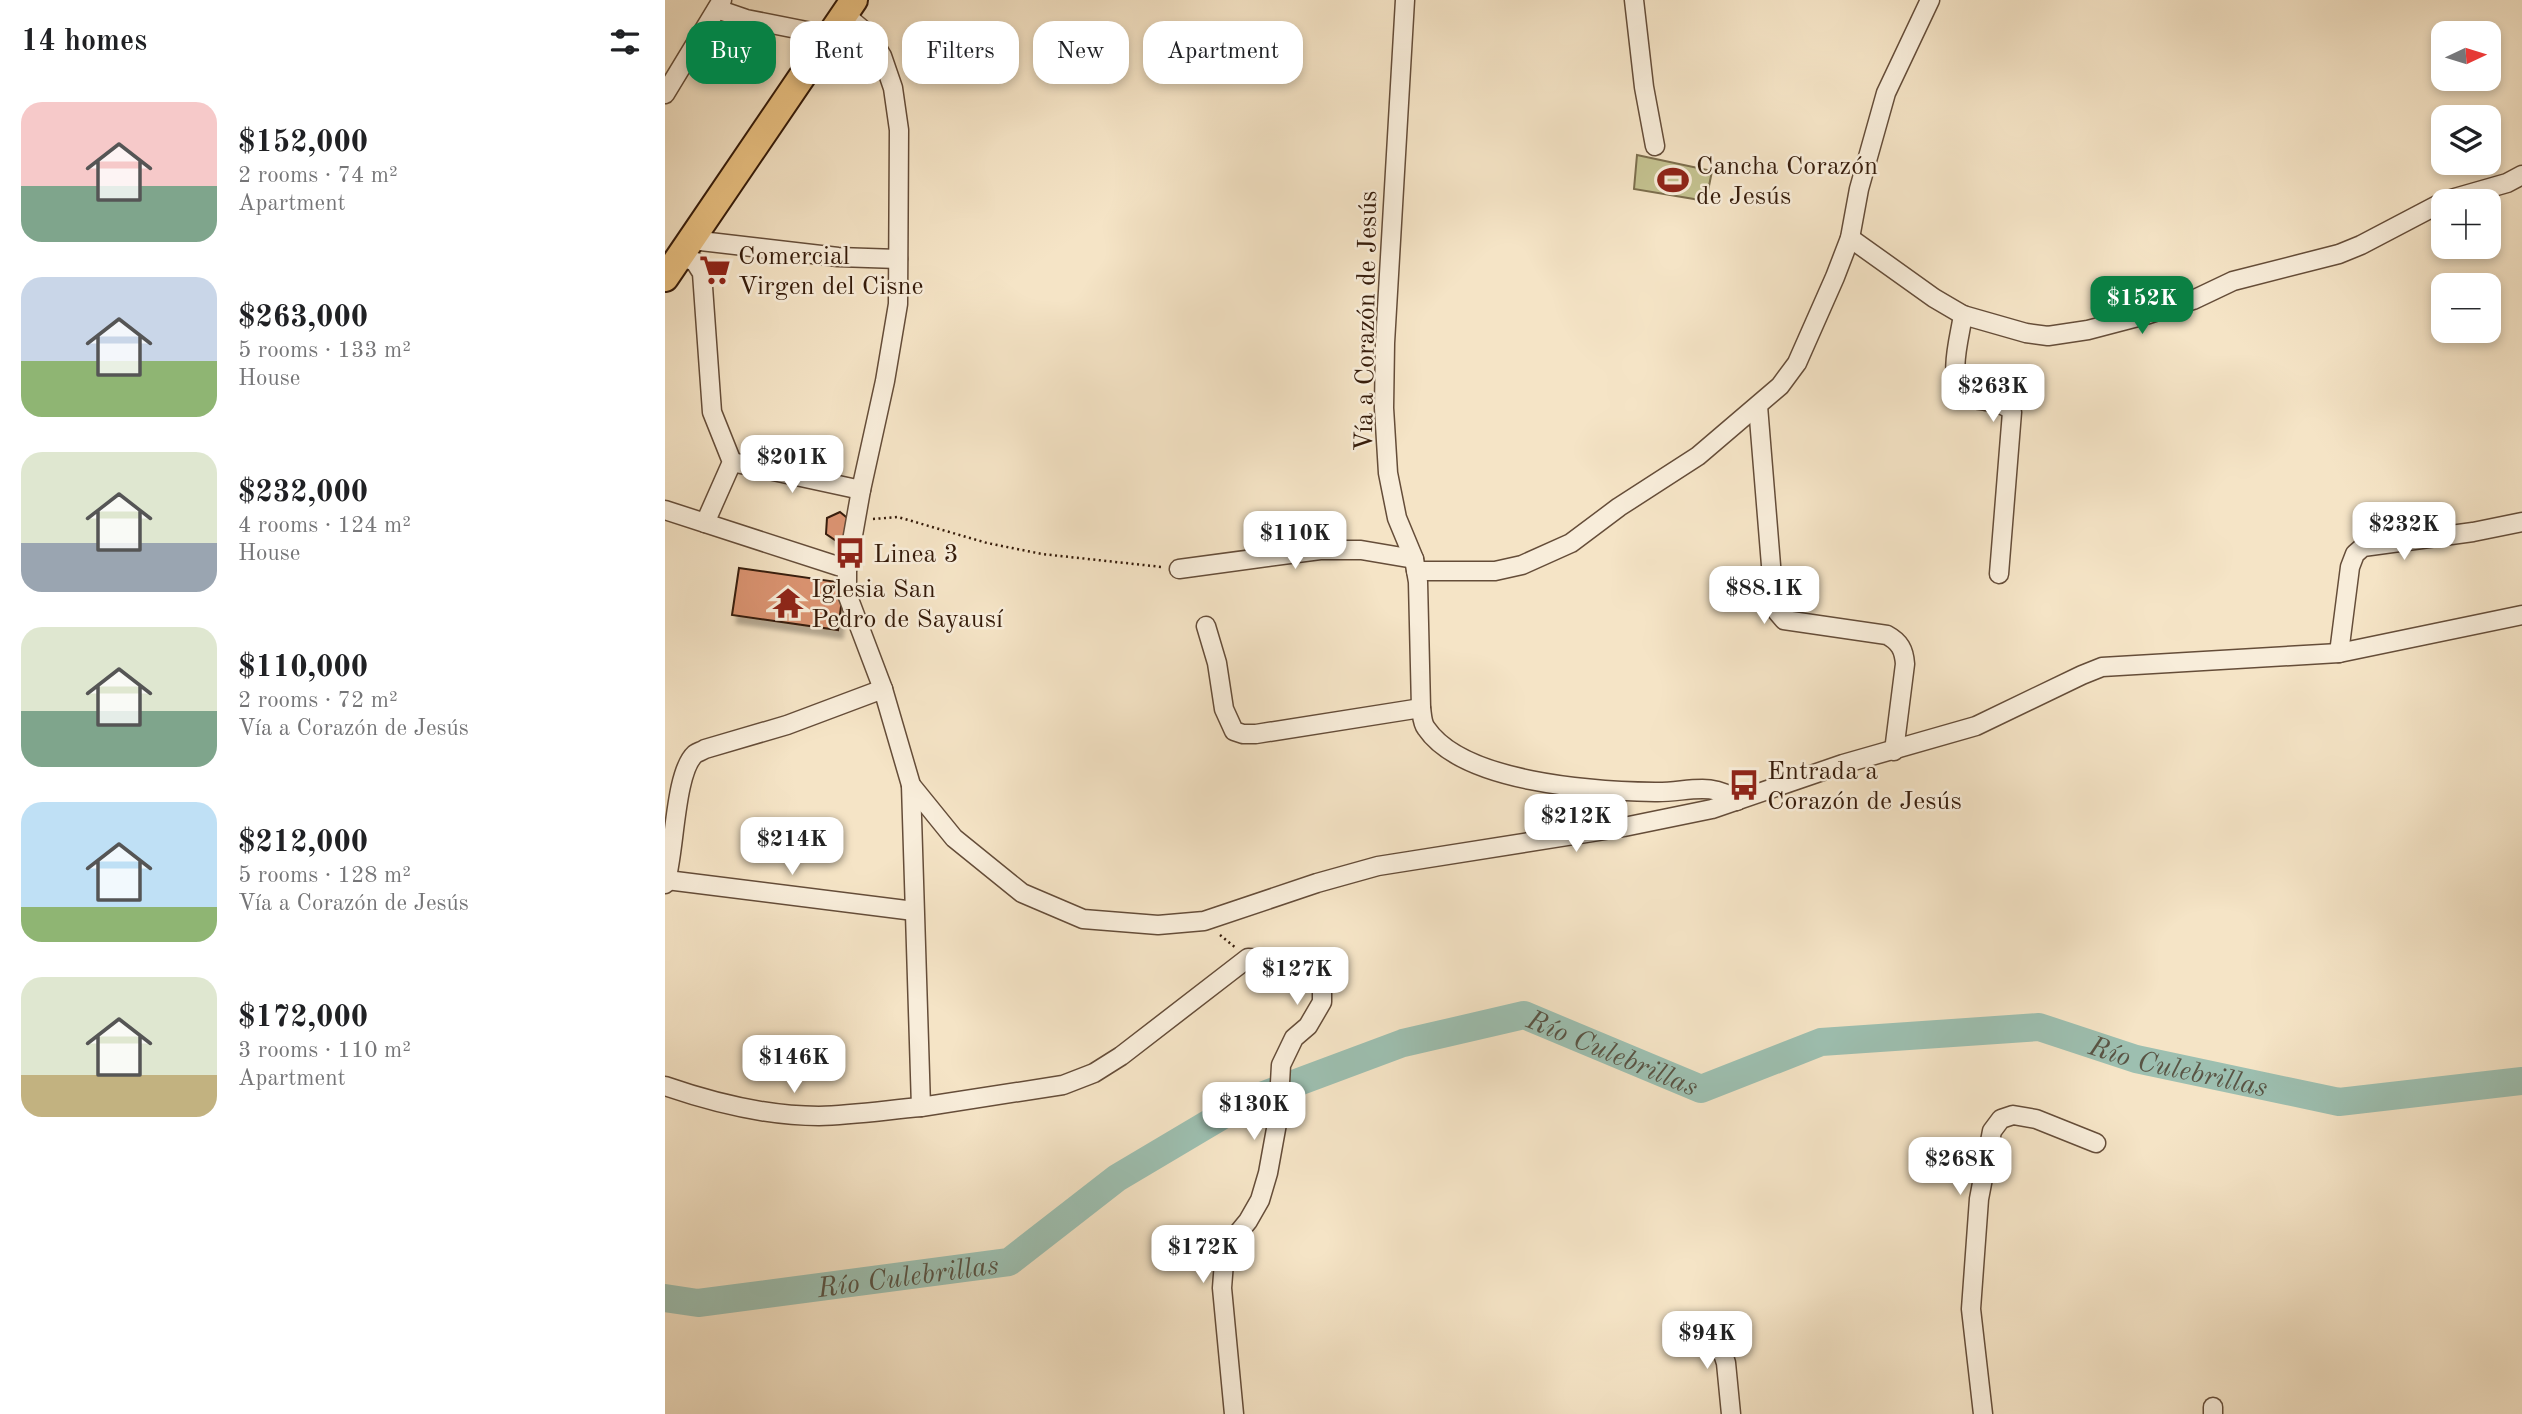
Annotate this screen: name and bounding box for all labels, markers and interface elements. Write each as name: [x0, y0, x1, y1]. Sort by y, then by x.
chip: Buy: [686, 21, 776, 84]
chip: Rent: [790, 21, 888, 84]
chip: Filters: [902, 21, 1019, 84]
chip: New: [1033, 21, 1129, 84]
chip: Apartment: [1143, 21, 1303, 84]
north arrow: [2431, 21, 2501, 91]
map controls: [2431, 21, 2501, 343]
icon: filters: [606, 23, 644, 61]
text: 14 homes: [21, 27, 147, 57]
button: layers: [2431, 105, 2501, 175]
text: $152,000: [238, 128, 368, 158]
icon: home: [77, 130, 161, 214]
place label: Cancha Corazón de Jesús: [1696, 154, 1878, 210]
sports icon: Cancha Corazón de Jesús: [1656, 163, 1690, 197]
text: 2 rooms · 74 m²: [238, 164, 398, 187]
button: +: [2431, 189, 2501, 259]
street label: Vía a Corazón de Jesús: [1352, 190, 1382, 452]
text: Apartment: [238, 192, 346, 215]
place label: Comercial Virgen del Cisne: [738, 244, 923, 300]
supermarket icon: Comercial Virgen del Cisne: [698, 253, 732, 287]
button: −: [2431, 273, 2501, 343]
pin: $152K: [2093, 276, 2191, 336]
text: $152K: [2106, 287, 2178, 310]
text: $263,000: [238, 303, 368, 333]
icon: home: [77, 305, 161, 389]
text: 5 rooms · 133 m²: [238, 339, 411, 362]
pin: $263K: [1944, 364, 2042, 424]
text: House: [238, 367, 300, 390]
text: $263K: [1957, 375, 2029, 398]
pin: $201K: [743, 435, 841, 495]
text: $201K: [756, 446, 828, 469]
text: $232,000: [238, 478, 368, 508]
icon: home: [77, 480, 161, 564]
pin: $232K: [2355, 503, 2453, 562]
pin: $110K: [1246, 512, 1344, 571]
text: $232K: [2368, 513, 2440, 536]
text: 4 rooms · 124 m²: [238, 514, 411, 537]
text: $110K: [1259, 522, 1331, 545]
bus stop icon: Linea 3: [833, 536, 867, 570]
text: House: [238, 542, 300, 565]
place label: Linea 3: [873, 542, 959, 568]
pin: $88.1K: [1707, 566, 1821, 626]
place label: Iglesia San Pedro de Sayausí: [811, 577, 1004, 633]
text: $88.1K: [1725, 577, 1803, 600]
temple icon: Iglesia San Pedro de Sayausí: [771, 586, 805, 620]
text: $110,000: [238, 653, 368, 683]
icon: home: [77, 655, 161, 739]
text: 2 rooms · 72 m²: [238, 689, 398, 712]
text: Vía a Corazón de Jesús: [238, 717, 469, 740]
place label: Entrada a Corazón de Jesús: [1767, 759, 1962, 815]
bus stop icon: Entrada a Corazón de Jesús: [1727, 768, 1761, 802]
pin: $212K: [1527, 794, 1625, 854]
text: $212K: [1540, 805, 1612, 828]
pin: $214K: [743, 818, 841, 877]
text: $212,000: [238, 828, 368, 858]
text: $214K: [756, 828, 828, 851]
icon: home: [77, 830, 161, 914]
text: 5 rooms · 128 m²: [238, 864, 411, 887]
text: Vía a Corazón de Jesús: [238, 892, 469, 915]
pin: $127K: [1248, 948, 1346, 1007]
text: $127K: [1261, 958, 1333, 981]
text: $172,000: [238, 1003, 368, 1033]
icon: home: [77, 1005, 161, 1089]
water label: Río Culebrillas: [1521, 1006, 1702, 1103]
water label: Río Culebrillas: [2084, 1033, 2270, 1104]
pin: $146K: [745, 1036, 843, 1095]
text: 3 rooms · 110 m²: [238, 1039, 411, 1062]
text: $146K: [758, 1046, 830, 1069]
text: Apartment: [238, 1067, 346, 1090]
pin: $130K: [1205, 1082, 1303, 1142]
text: $130K: [1218, 1093, 1290, 1116]
pin: $268K: [1911, 1138, 2009, 1197]
text: $268K: [1924, 1148, 1996, 1171]
pin: $172K: [1154, 1226, 1252, 1285]
text: $172K: [1167, 1236, 1239, 1259]
water label: Río Culebrillas: [815, 1252, 1001, 1304]
pin: $94K: [1666, 1312, 1748, 1371]
text: $94K: [1678, 1322, 1736, 1345]

